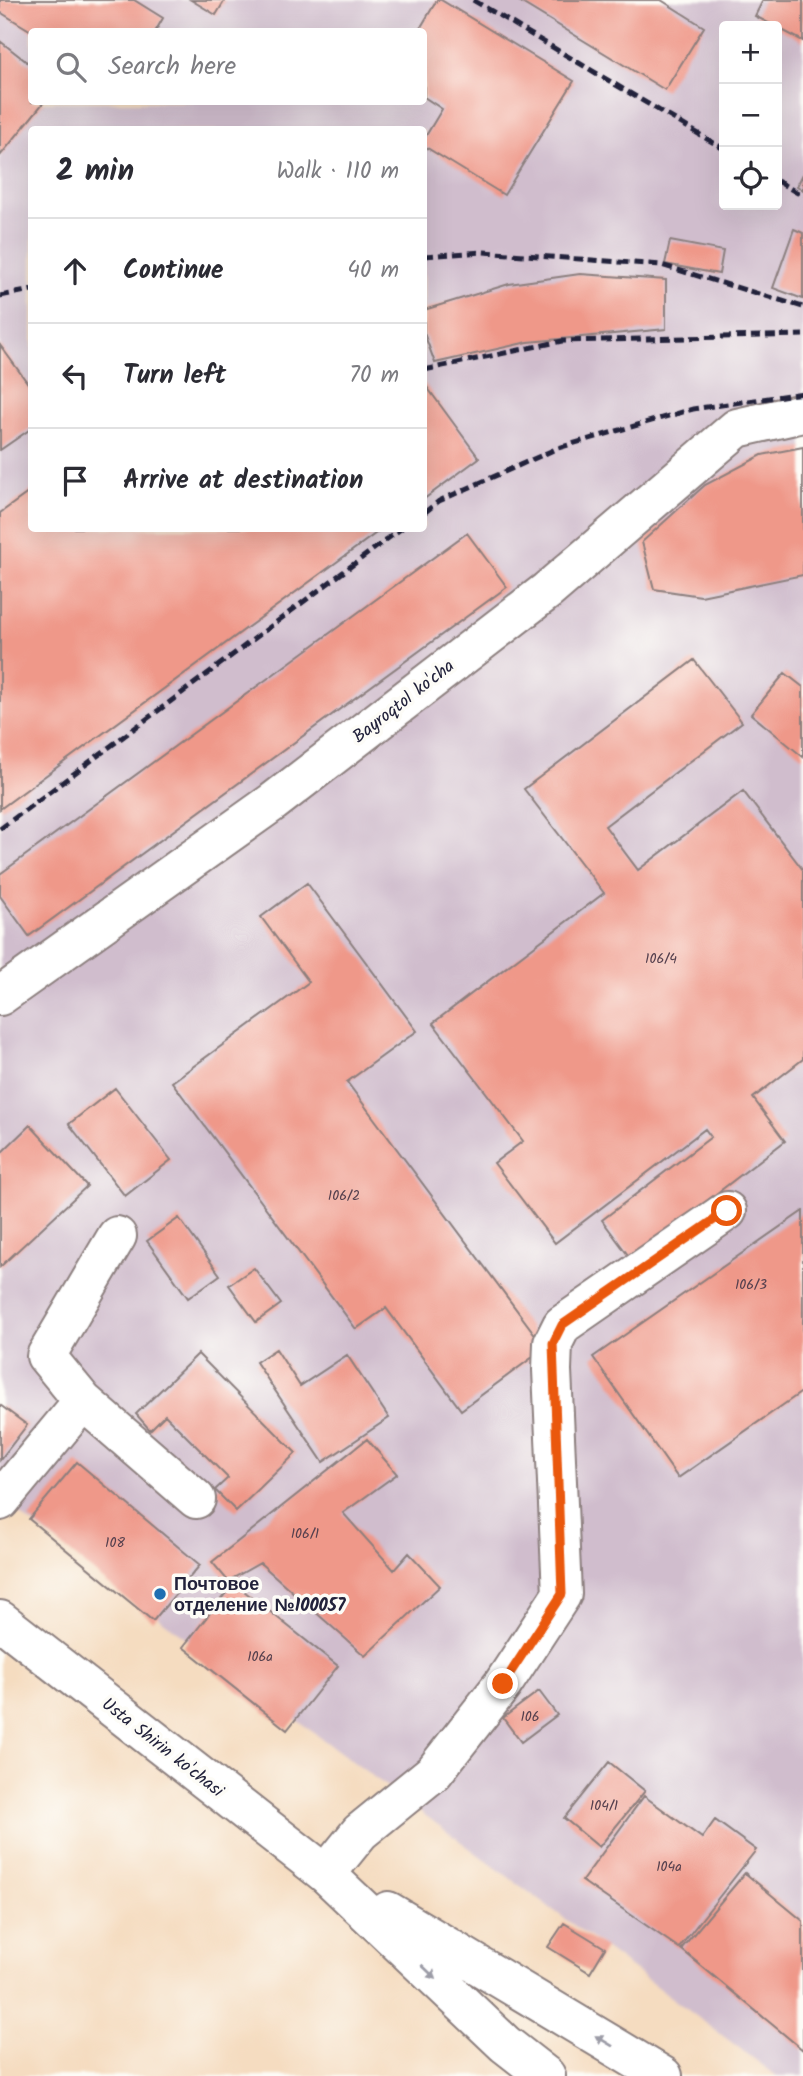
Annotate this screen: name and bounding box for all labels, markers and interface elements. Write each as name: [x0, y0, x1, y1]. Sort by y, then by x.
map controls: [719, 21, 782, 210]
button: +: [719, 21, 782, 84]
search box: [28, 28, 427, 105]
text: Search here: [108, 46, 236, 88]
icon: search: [52, 48, 90, 86]
button: −: [719, 84, 782, 147]
button: locate: [719, 147, 782, 210]
text: 2 min: [56, 148, 134, 196]
text: Walk · 110 m: [276, 154, 399, 190]
text: Continue: [123, 250, 224, 292]
icon: ahead: [56, 252, 94, 290]
text: 40 m: [347, 253, 399, 289]
text: Turn left: [123, 355, 226, 397]
icon: left: [56, 357, 94, 395]
text: 70 m: [349, 358, 399, 394]
text: Arrive at destination: [123, 460, 363, 502]
icon: arrive: [56, 462, 94, 500]
street label: Bayroqtol ko'cha: [347, 653, 461, 751]
house number: 106/4: [645, 948, 677, 970]
house number: 106/2: [328, 1185, 360, 1207]
route start: [711, 1195, 742, 1226]
house number: 106/3: [735, 1274, 767, 1296]
house number: 106/1: [291, 1523, 319, 1545]
house number: 108: [105, 1532, 125, 1554]
place label: Почтовое отделение №100057: [174, 1571, 346, 1621]
marker: Почтовое отделение №100057: [152, 1586, 168, 1602]
house number: 106a: [247, 1646, 273, 1668]
route end: [487, 1668, 518, 1699]
street label: Usta Shirin ko'chasi: [94, 1691, 230, 1806]
house number: 106: [520, 1706, 540, 1728]
house number: 104/1: [590, 1795, 618, 1817]
house number: 104a: [656, 1856, 682, 1878]
one-way arrow: [420, 1963, 437, 1979]
one-way arrow: [595, 2035, 614, 2047]

